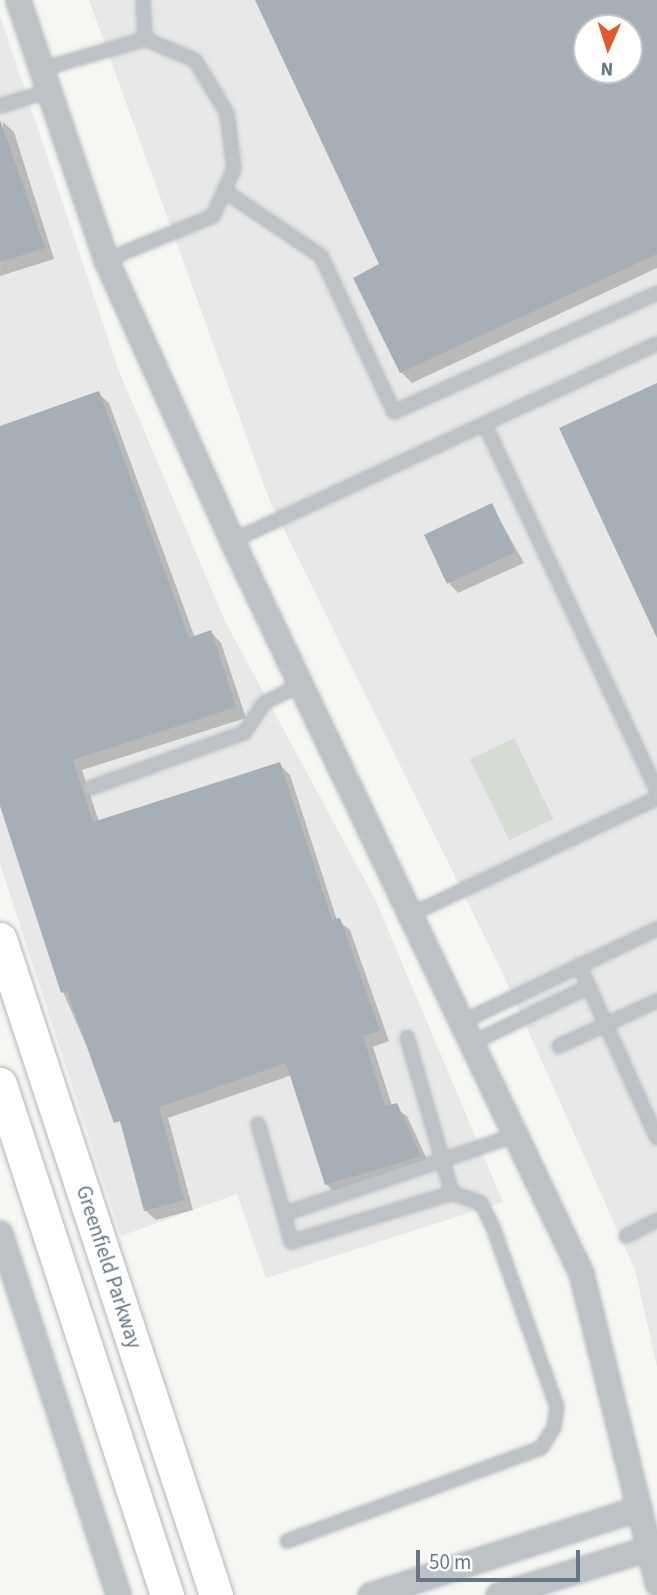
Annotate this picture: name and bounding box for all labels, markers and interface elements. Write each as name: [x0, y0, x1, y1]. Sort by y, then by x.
north arrow: [573, 14, 643, 84]
text: N: [600, 55, 614, 82]
street label: Greenfield Parkway: [71, 1182, 147, 1352]
scale bar: [419, 1536, 584, 1580]
text: 50 m: [429, 1547, 471, 1577]

